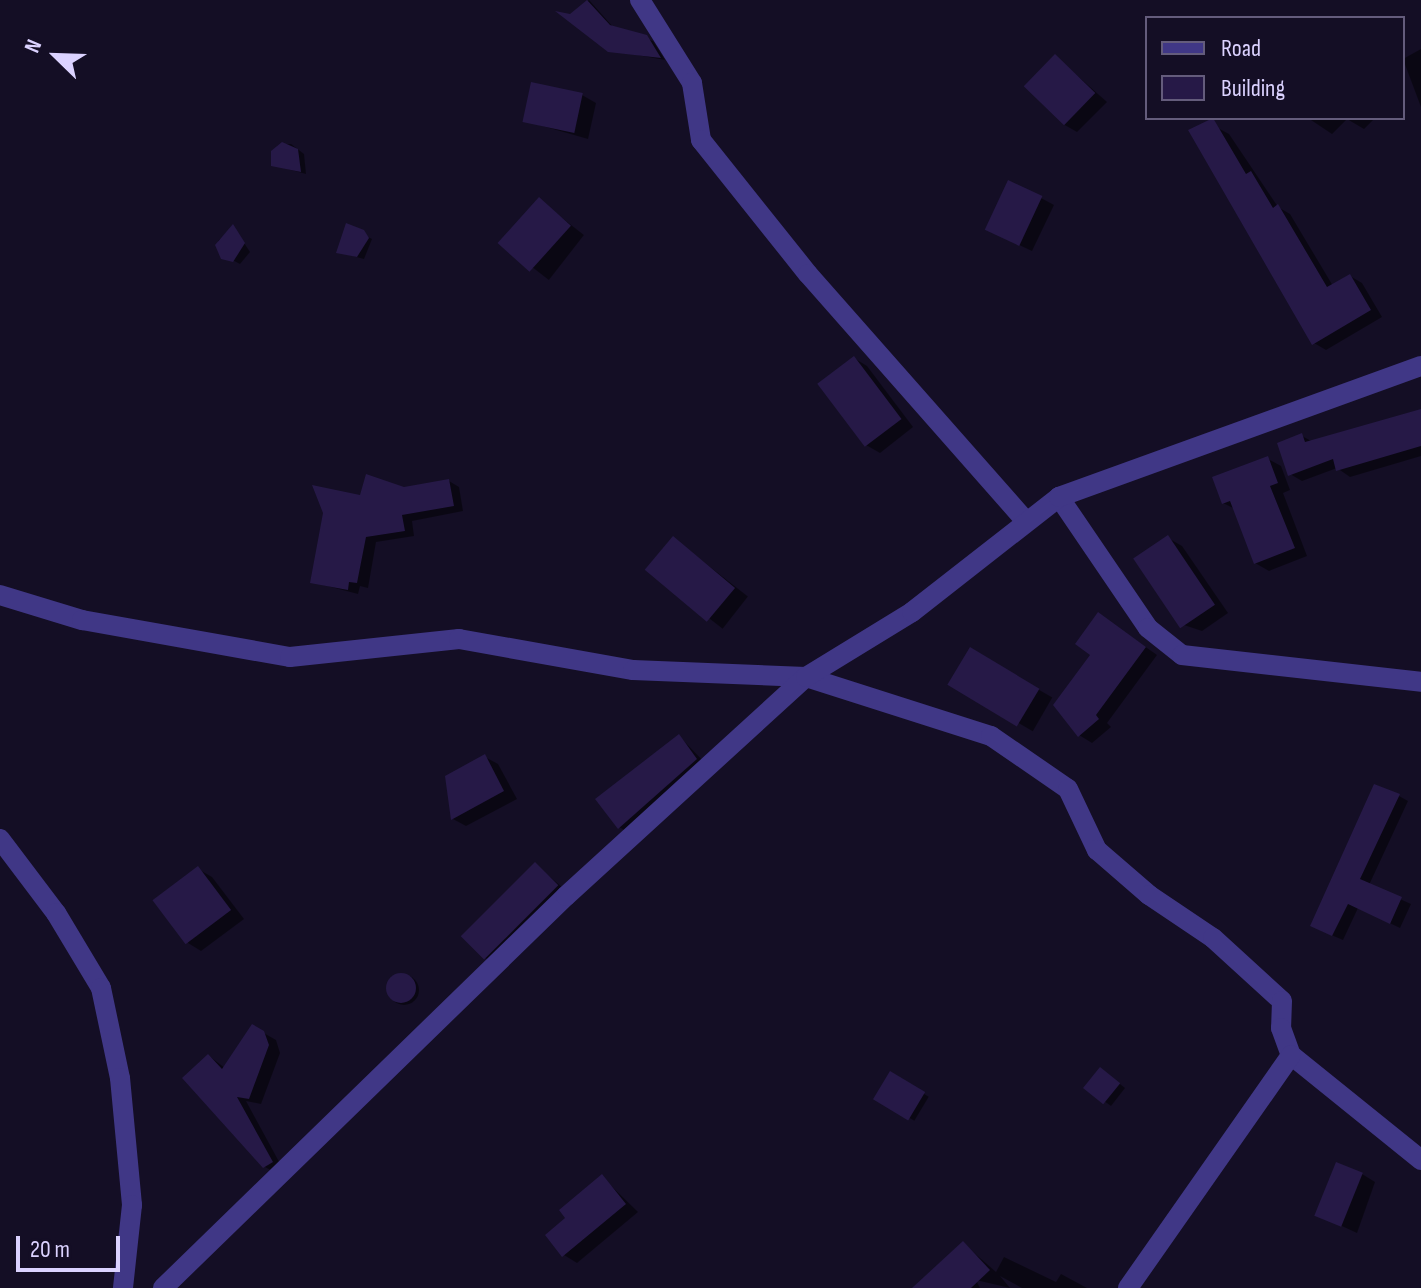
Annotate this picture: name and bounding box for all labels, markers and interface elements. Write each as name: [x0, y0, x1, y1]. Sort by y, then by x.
north arrow: [16, 16, 96, 96]
legend: [1145, 16, 1405, 120]
text: Road: [1221, 34, 1261, 63]
text: N: [19, 36, 48, 57]
text: Building: [1221, 74, 1285, 103]
scale bar: [20, 1220, 124, 1270]
text: 20 m: [30, 1235, 70, 1264]

